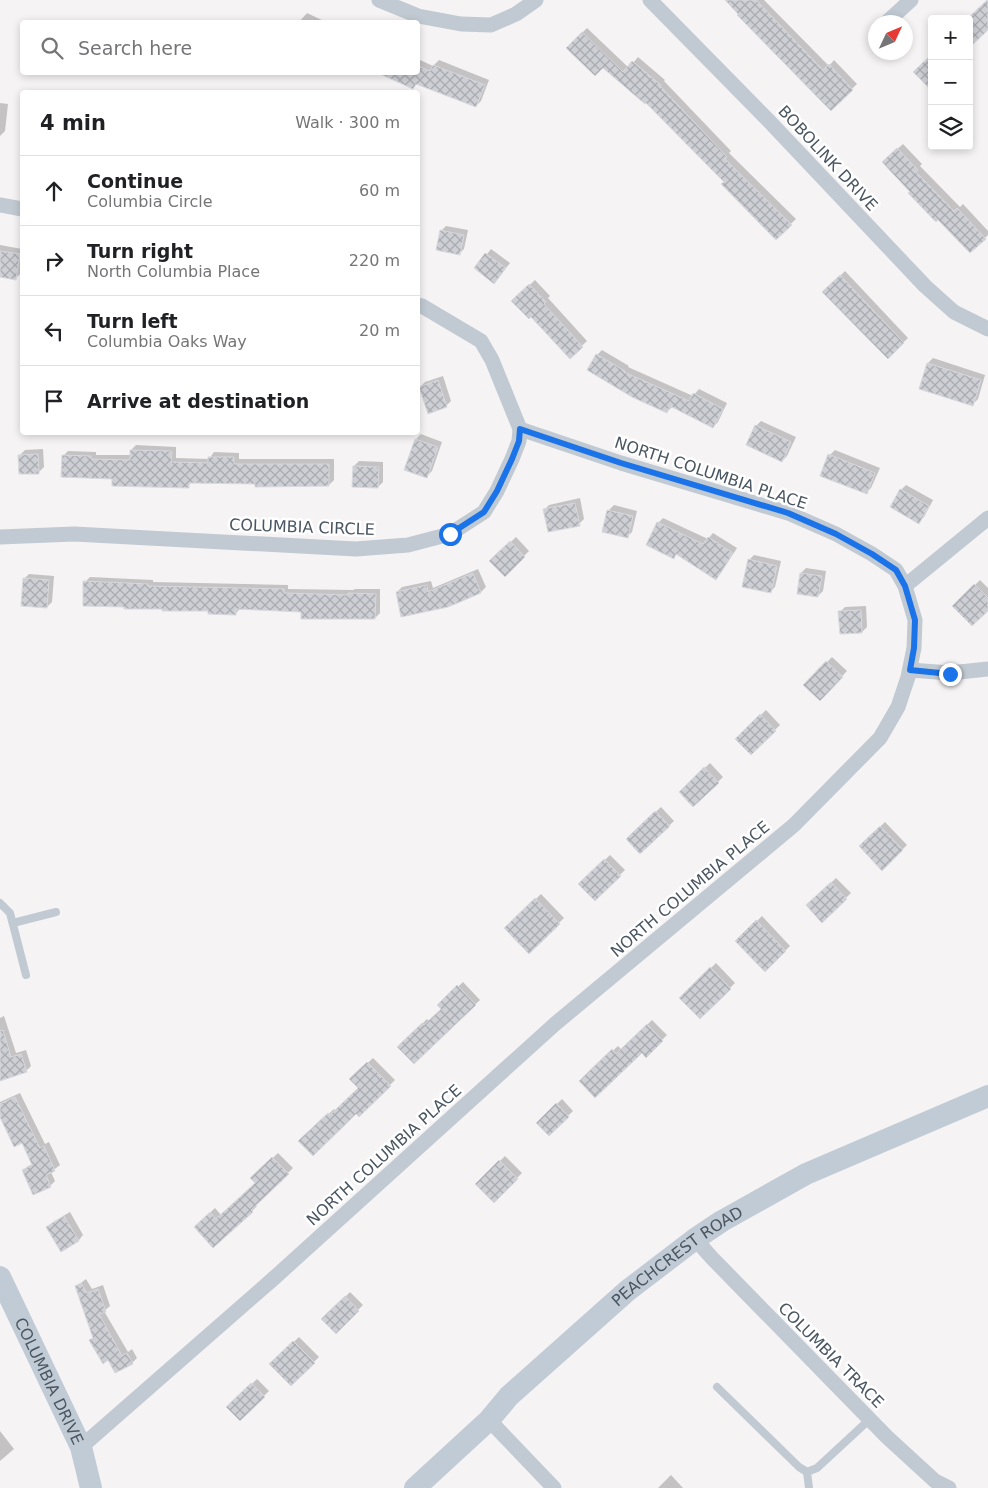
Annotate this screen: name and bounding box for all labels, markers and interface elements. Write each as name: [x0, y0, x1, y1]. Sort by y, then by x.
north arrow: [868, 15, 913, 60]
map controls: [928, 15, 973, 150]
button: +: [928, 15, 973, 60]
search box: [20, 20, 420, 75]
icon: search: [38, 34, 66, 62]
text: Search here: [78, 37, 192, 59]
button: −: [928, 60, 973, 105]
street label: BOBOLINK DRIVE: [774, 101, 882, 215]
button: layers: [928, 105, 973, 150]
text: 4 min: [40, 111, 106, 135]
text: Walk · 300 m: [295, 113, 400, 132]
text: Continue: [87, 170, 183, 192]
icon: ahead: [40, 177, 68, 205]
text: 60 m: [359, 181, 400, 200]
text: Columbia Circle: [87, 192, 213, 211]
text: Turn right: [87, 240, 193, 262]
icon: right: [40, 247, 68, 275]
text: 220 m: [349, 251, 400, 270]
text: North Columbia Place: [87, 262, 260, 281]
text: Turn left: [87, 310, 178, 332]
icon: left: [40, 317, 68, 345]
text: 20 m: [359, 321, 400, 340]
text: Columbia Oaks Way: [87, 332, 247, 351]
icon: arrive: [40, 387, 68, 415]
text: Arrive at destination: [87, 390, 309, 412]
street label: NORTH COLUMBIA PLACE: [612, 433, 810, 513]
street label: COLUMBIA CIRCLE: [229, 515, 375, 539]
route start: [439, 523, 462, 546]
route end: [939, 663, 962, 686]
street label: NORTH COLUMBIA PLACE: [607, 817, 773, 961]
street label: NORTH COLUMBIA PLACE: [303, 1081, 465, 1229]
street label: PEACHCREST ROAD: [608, 1202, 746, 1310]
street label: COLUMBIA TRACE: [774, 1298, 888, 1412]
street label: COLUMBIA DRIVE: [11, 1314, 88, 1447]

